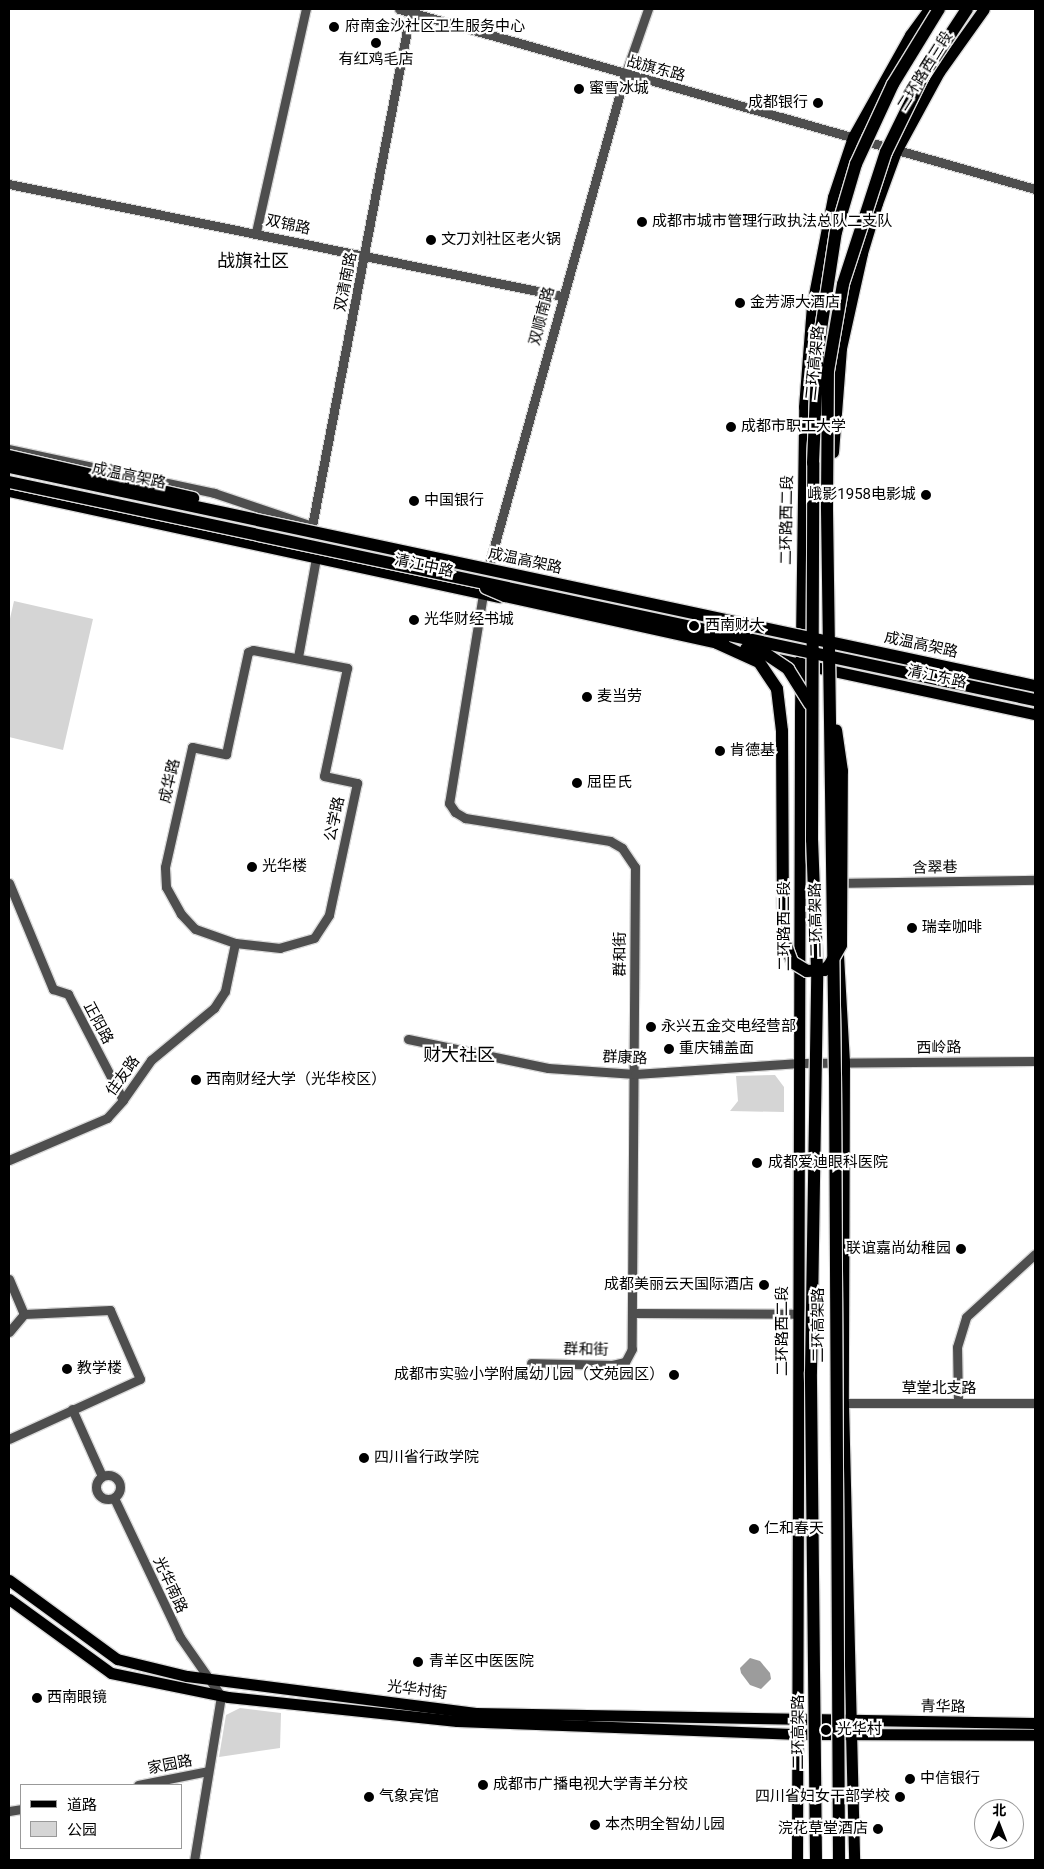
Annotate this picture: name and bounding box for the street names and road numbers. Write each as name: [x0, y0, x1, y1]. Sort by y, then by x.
street label: 二环路西三段: [894, 28, 956, 114]
street label: 战旗东路: [625, 53, 687, 85]
street label: 双锦路: [264, 212, 312, 238]
street label: 双清南路: [331, 251, 361, 313]
street label: 双顺南路: [526, 285, 558, 347]
street label: 二环高架路: [802, 325, 828, 401]
street label: 成温高架路: [90, 459, 168, 493]
street label: 二环路西二段: [777, 475, 797, 565]
street label: 成温高架路: [486, 544, 564, 578]
street label: 清江中路: [393, 551, 455, 581]
street label: 成温高架路: [882, 628, 960, 662]
street label: 清江东路: [906, 662, 968, 692]
street label: 成华路: [156, 757, 184, 805]
street label: 公学路: [322, 795, 348, 843]
street label: 含翠巷: [912, 859, 958, 877]
street label: 二环路西二段: [776, 881, 794, 971]
street label: 二环高架路: [806, 882, 826, 958]
street label: 群和街: [612, 932, 630, 976]
street label: 正阳路: [79, 999, 117, 1047]
street label: 西岭路: [916, 1039, 962, 1057]
street label: 群康路: [602, 1048, 648, 1068]
street label: 住友路: [102, 1053, 144, 1099]
street label: 二环路西二段: [774, 1286, 792, 1376]
street label: 二环高架路: [810, 1288, 828, 1362]
street label: 群和街: [563, 1341, 609, 1359]
street label: 草堂北支路: [902, 1380, 976, 1398]
street label: 光华南路: [149, 1554, 191, 1616]
street label: 光华村街: [386, 1677, 448, 1703]
street label: 二环高架路: [790, 1695, 808, 1769]
street label: 青华路: [920, 1698, 966, 1716]
street label: 家园路: [146, 1752, 194, 1778]

